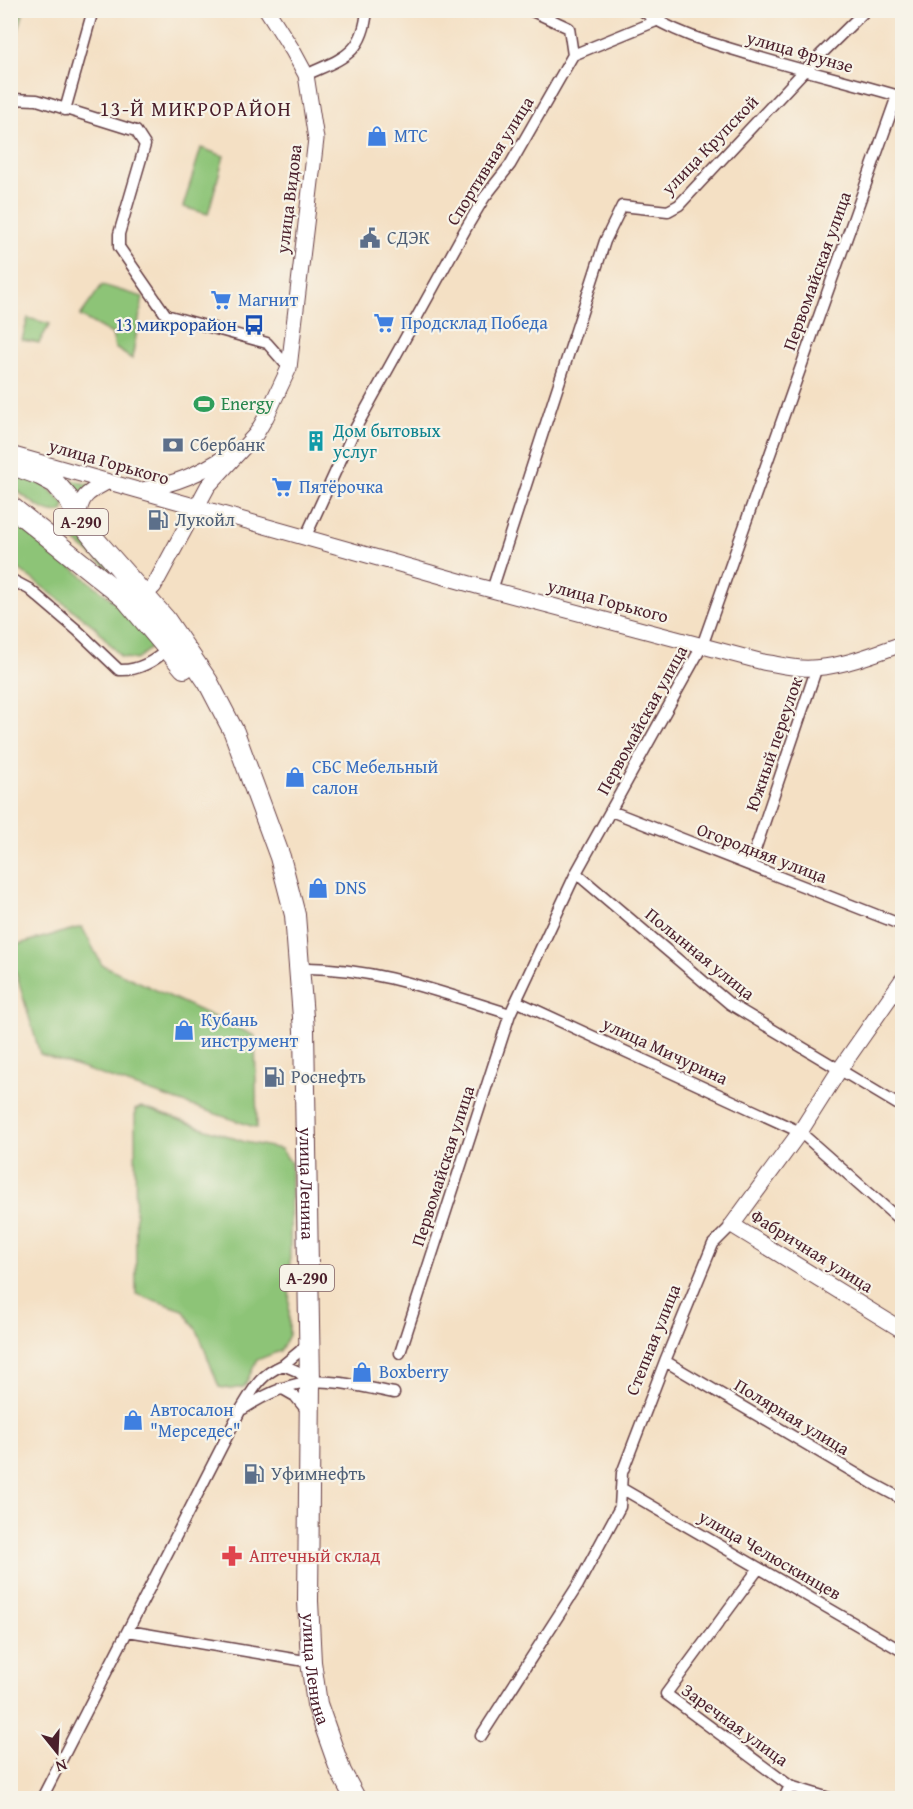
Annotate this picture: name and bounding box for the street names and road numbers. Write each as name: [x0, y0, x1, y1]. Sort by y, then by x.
street label: улица Фрунзе: [743, 23, 857, 80]
street label: улица Крупской: [654, 88, 765, 201]
street label: Спортивная улица: [439, 91, 540, 231]
street label: улица Видова: [268, 142, 309, 256]
street label: Первомайская улица: [775, 187, 858, 354]
street label: улица Горького: [45, 431, 172, 492]
road number: А-290: [54, 509, 108, 535]
street label: улица Горького: [544, 571, 672, 630]
street label: Первомайская улица: [589, 640, 694, 800]
street label: Южный переулок: [738, 672, 809, 815]
street label: Огородняя улица: [693, 815, 832, 890]
street label: Полынная улица: [640, 901, 761, 1007]
street label: улица Мичурина: [597, 1009, 733, 1092]
street label: Первомайская улица: [404, 1082, 481, 1250]
street label: улица Ленина: [293, 1126, 322, 1240]
street label: Фабричная улица: [746, 1202, 879, 1299]
road number: А-290: [280, 1265, 334, 1291]
street label: Степная улица: [618, 1280, 687, 1399]
street label: Полярная улица: [730, 1371, 855, 1462]
street label: улица Челюскинцев: [693, 1502, 847, 1607]
street label: улица Ленина: [296, 1611, 337, 1729]
street label: Заречная улица: [676, 1677, 795, 1773]

